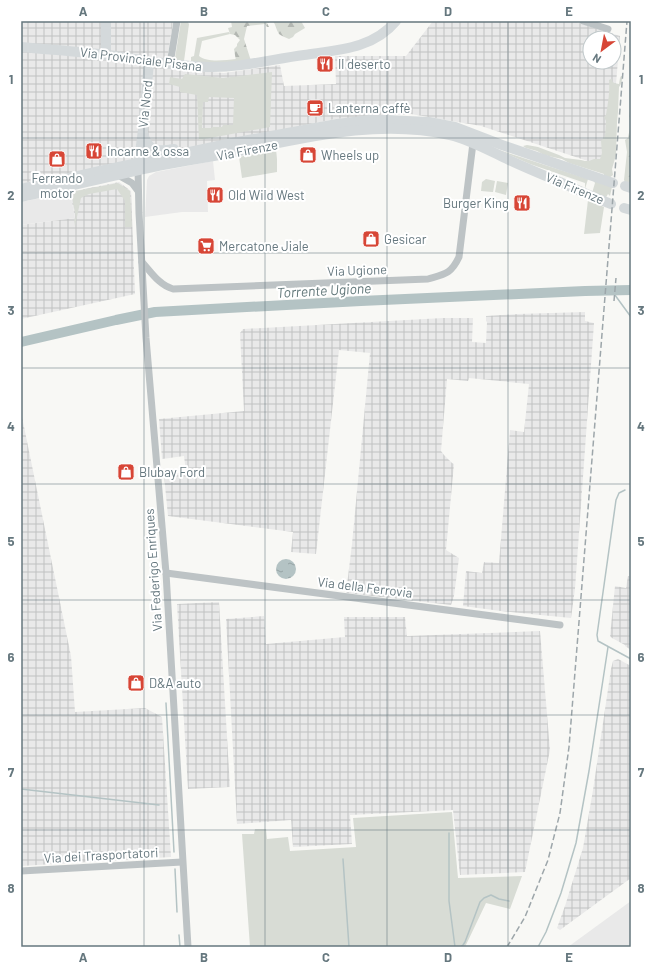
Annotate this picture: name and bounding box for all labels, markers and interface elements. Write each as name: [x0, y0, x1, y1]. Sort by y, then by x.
text: A: [79, 3, 88, 19]
text: B: [200, 3, 208, 19]
text: C: [322, 3, 330, 19]
text: D: [444, 3, 452, 19]
text: E: [565, 3, 573, 19]
north arrow: [582, 30, 622, 70]
street label: Via Provinciale Pisana: [79, 44, 203, 74]
text: N: [590, 51, 603, 66]
restaurant icon: Il deserto: [315, 54, 335, 74]
place label: Il deserto: [338, 56, 391, 72]
text: 1: [9, 71, 13, 87]
text: 1: [639, 71, 643, 87]
street label: Via Nord: [135, 79, 155, 129]
cafe icon: Lanterna caffè: [305, 98, 325, 118]
place label: Lanterna caffè: [328, 100, 410, 116]
street label: Via Firenze: [215, 136, 279, 164]
restaurant icon: Incarne & ossa: [84, 141, 104, 161]
place label: Incarne & ossa: [107, 143, 189, 159]
shop icon: Wheels up: [298, 145, 318, 165]
place label: Wheels up: [321, 147, 379, 163]
shop icon: Ferrando motor: [47, 149, 67, 169]
street label: Via Firenze: [543, 168, 607, 208]
place label: Ferrando motor: [32, 170, 82, 201]
restaurant icon: Old Wild West: [205, 185, 225, 205]
text: 2: [7, 187, 15, 203]
place label: Old Wild West: [228, 187, 305, 203]
text: 2: [637, 187, 645, 203]
restaurant icon: Burger King: [512, 193, 532, 213]
place label: Burger King: [443, 195, 509, 211]
shop icon: Gesicar: [361, 229, 381, 249]
place label: Gesicar: [384, 231, 427, 247]
supermarket icon: Mercatone Jiale: [196, 236, 216, 256]
place label: Mercatone Jiale: [219, 238, 309, 254]
street label: Via Ugione: [327, 261, 387, 279]
water label: Torrente Ugione: [276, 279, 372, 301]
text: 3: [7, 302, 15, 318]
text: 3: [637, 302, 645, 318]
text: 4: [7, 418, 15, 434]
text: 4: [637, 418, 645, 434]
shop icon: Blubay Ford: [116, 462, 136, 482]
place label: Blubay Ford: [139, 464, 205, 480]
street label: Via Federigo Enriques: [141, 508, 165, 632]
text: 5: [7, 533, 15, 549]
text: 5: [637, 533, 645, 549]
street label: Via della Ferrovia: [317, 573, 413, 601]
text: 6: [8, 649, 15, 665]
text: 6: [638, 649, 645, 665]
shop icon: D&A auto: [126, 673, 146, 693]
place label: D&A auto: [149, 675, 201, 691]
text: 7: [8, 764, 15, 780]
text: 7: [638, 764, 645, 780]
street label: Via dei Trasportatori: [43, 844, 159, 866]
text: 8: [7, 880, 15, 896]
text: 8: [637, 880, 645, 896]
text: A: [79, 949, 88, 965]
text: B: [200, 949, 208, 965]
text: C: [322, 949, 330, 965]
text: D: [444, 949, 452, 965]
text: E: [565, 949, 573, 965]

